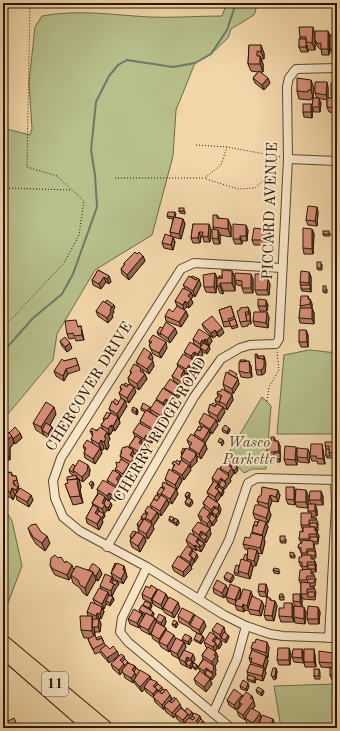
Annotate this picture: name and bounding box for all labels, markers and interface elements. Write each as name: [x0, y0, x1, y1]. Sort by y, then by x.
street label: PICCARD AVENUE: [261, 142, 281, 280]
street label: CHERCOVER DRIVE: [44, 320, 136, 454]
street label: CHERRY RIDGE ROAD: [112, 355, 210, 505]
park label: Wasco Parkette: [222, 436, 275, 468]
road number: 11: [42, 672, 68, 696]

